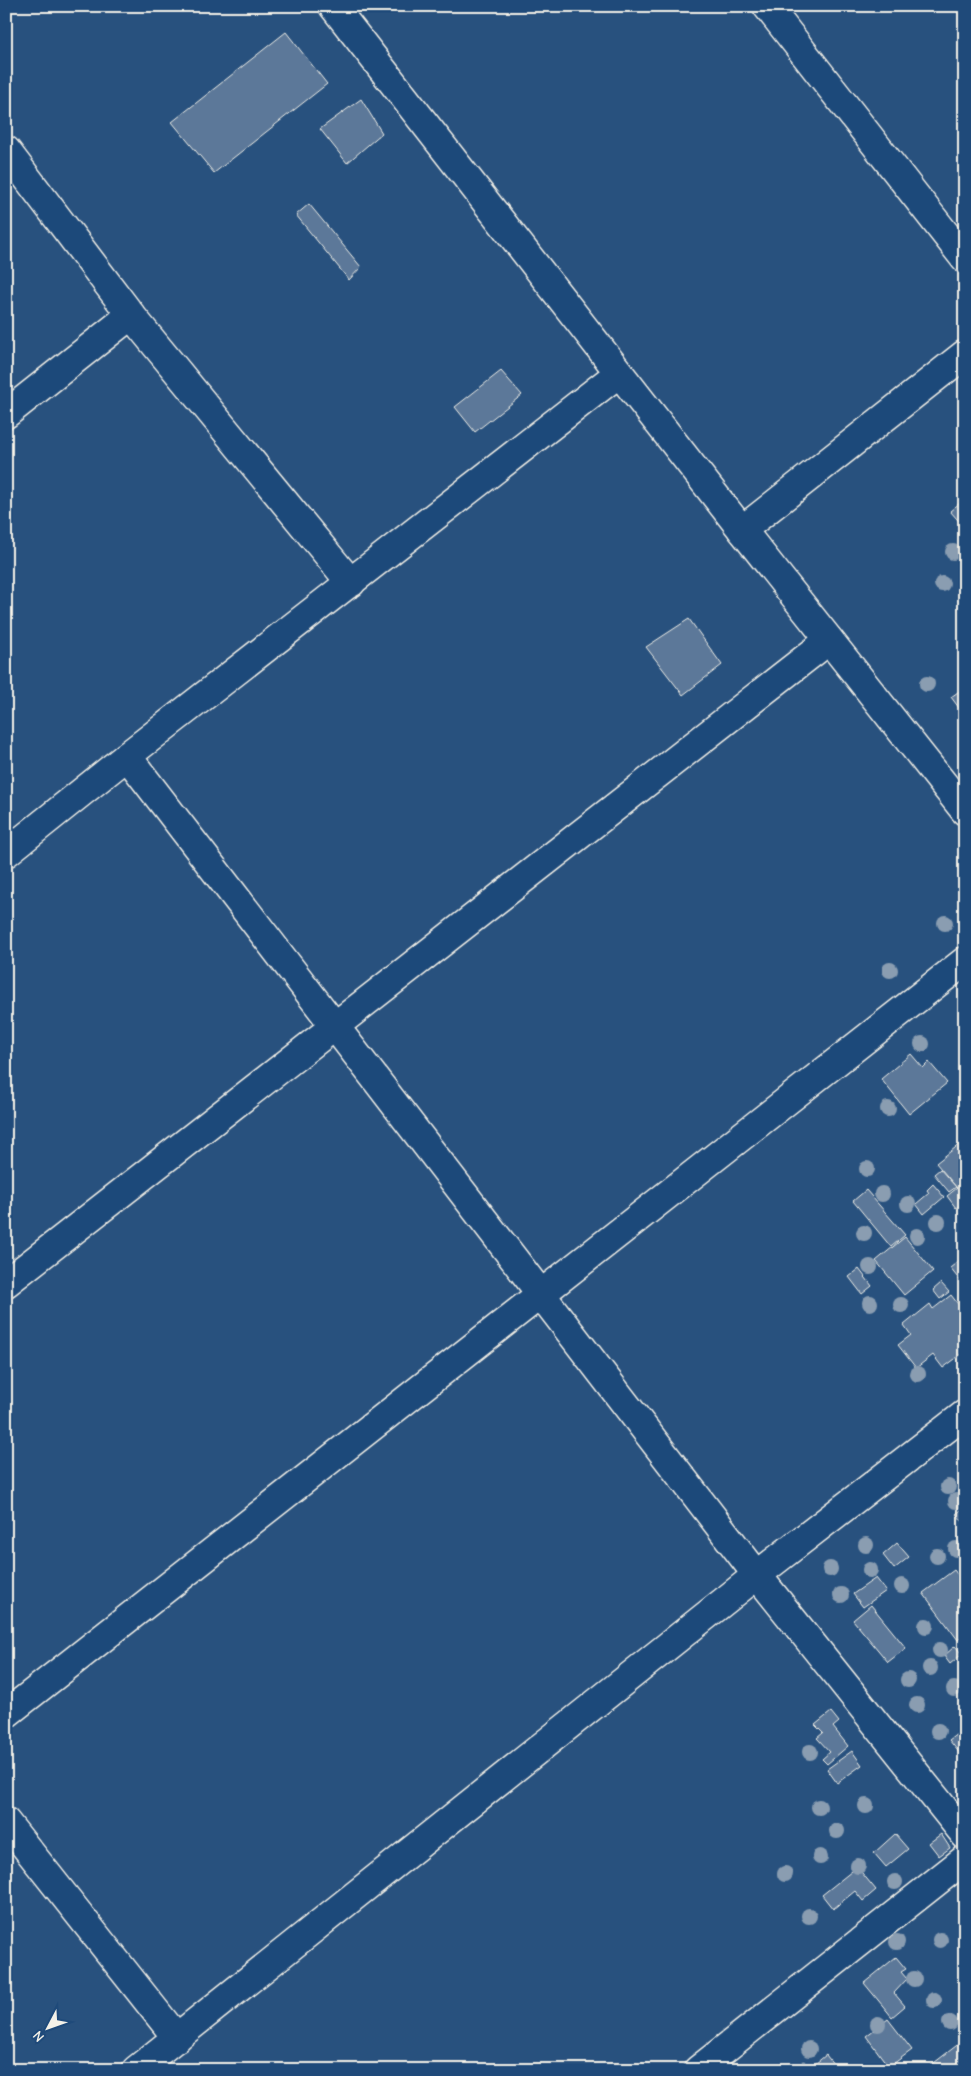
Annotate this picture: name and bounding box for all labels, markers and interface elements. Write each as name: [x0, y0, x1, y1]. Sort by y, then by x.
north arrow: [22, 2004, 72, 2054]
text: N: [29, 2027, 48, 2045]

